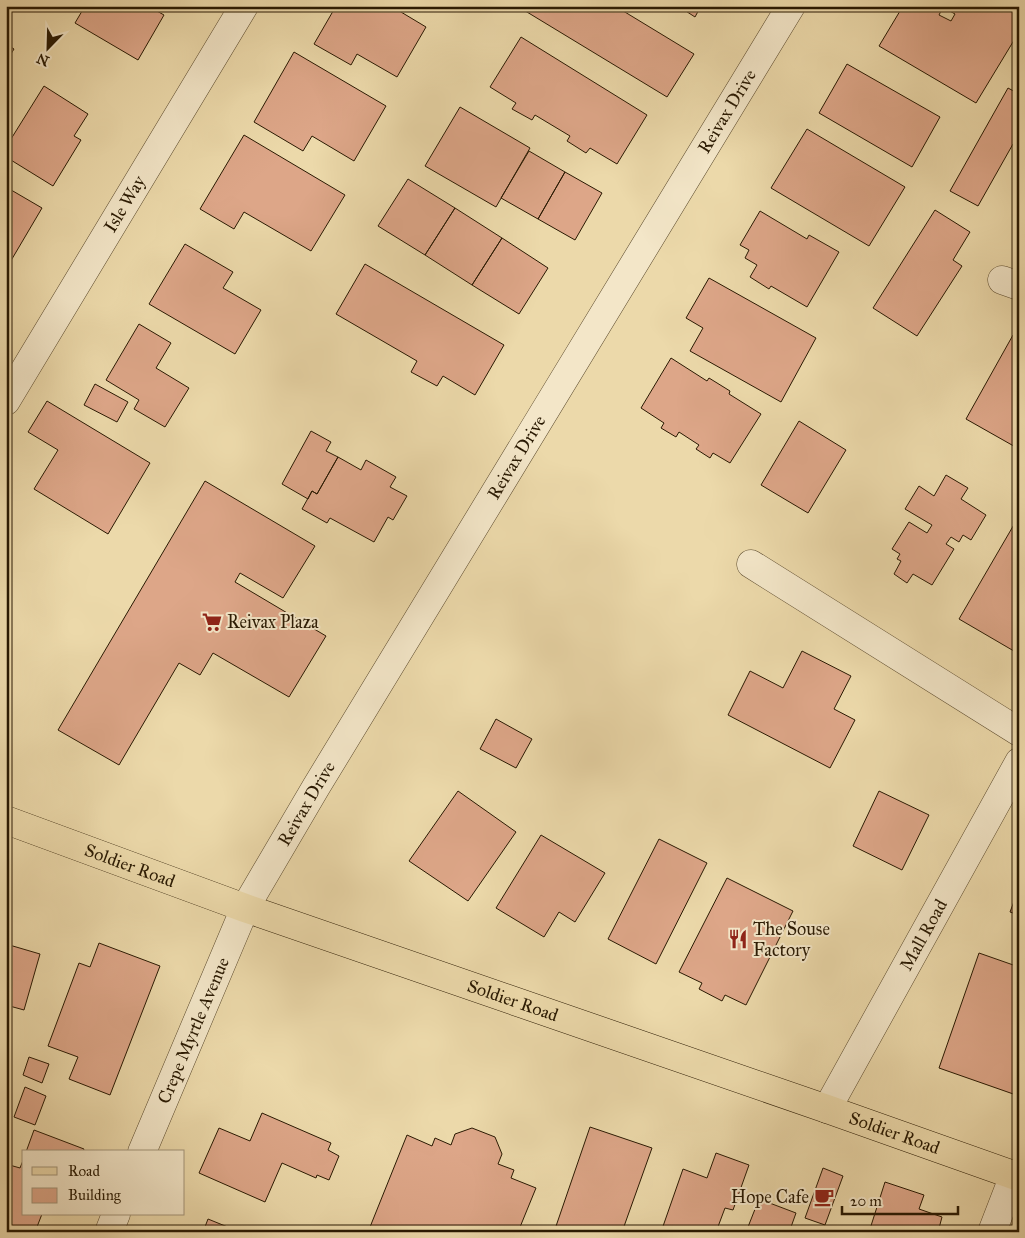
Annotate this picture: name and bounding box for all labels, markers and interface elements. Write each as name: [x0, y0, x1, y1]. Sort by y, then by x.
north arrow: [22, 22, 72, 72]
text: N: [34, 49, 52, 70]
street label: Reivax Drive: [693, 65, 761, 157]
street label: Isle Way: [99, 171, 151, 236]
street label: Reivax Drive: [483, 411, 550, 503]
supermarket icon: Reivax Plaza: [201, 611, 223, 633]
place label: Reivax Plaza: [227, 611, 319, 633]
street label: Reivax Drive: [273, 757, 340, 850]
street label: Soldier Road: [82, 839, 178, 892]
street label: Mall Road: [895, 895, 952, 974]
place label: The Souse Factory: [753, 918, 830, 961]
restaurant icon: The Souse Factory: [727, 928, 749, 950]
street label: Crepe Myrtle Avenue: [153, 954, 234, 1107]
street label: Soldier Road: [464, 975, 561, 1026]
street label: Soldier Road: [846, 1107, 943, 1159]
legend: [22, 1150, 185, 1216]
text: Road: [68, 1162, 100, 1180]
scale bar: [842, 1183, 959, 1215]
text: Building: [68, 1186, 122, 1204]
place label: Hope Cafe: [731, 1186, 809, 1208]
cafe icon: Hope Cafe: [813, 1186, 835, 1208]
text: 20 m: [850, 1192, 882, 1210]

